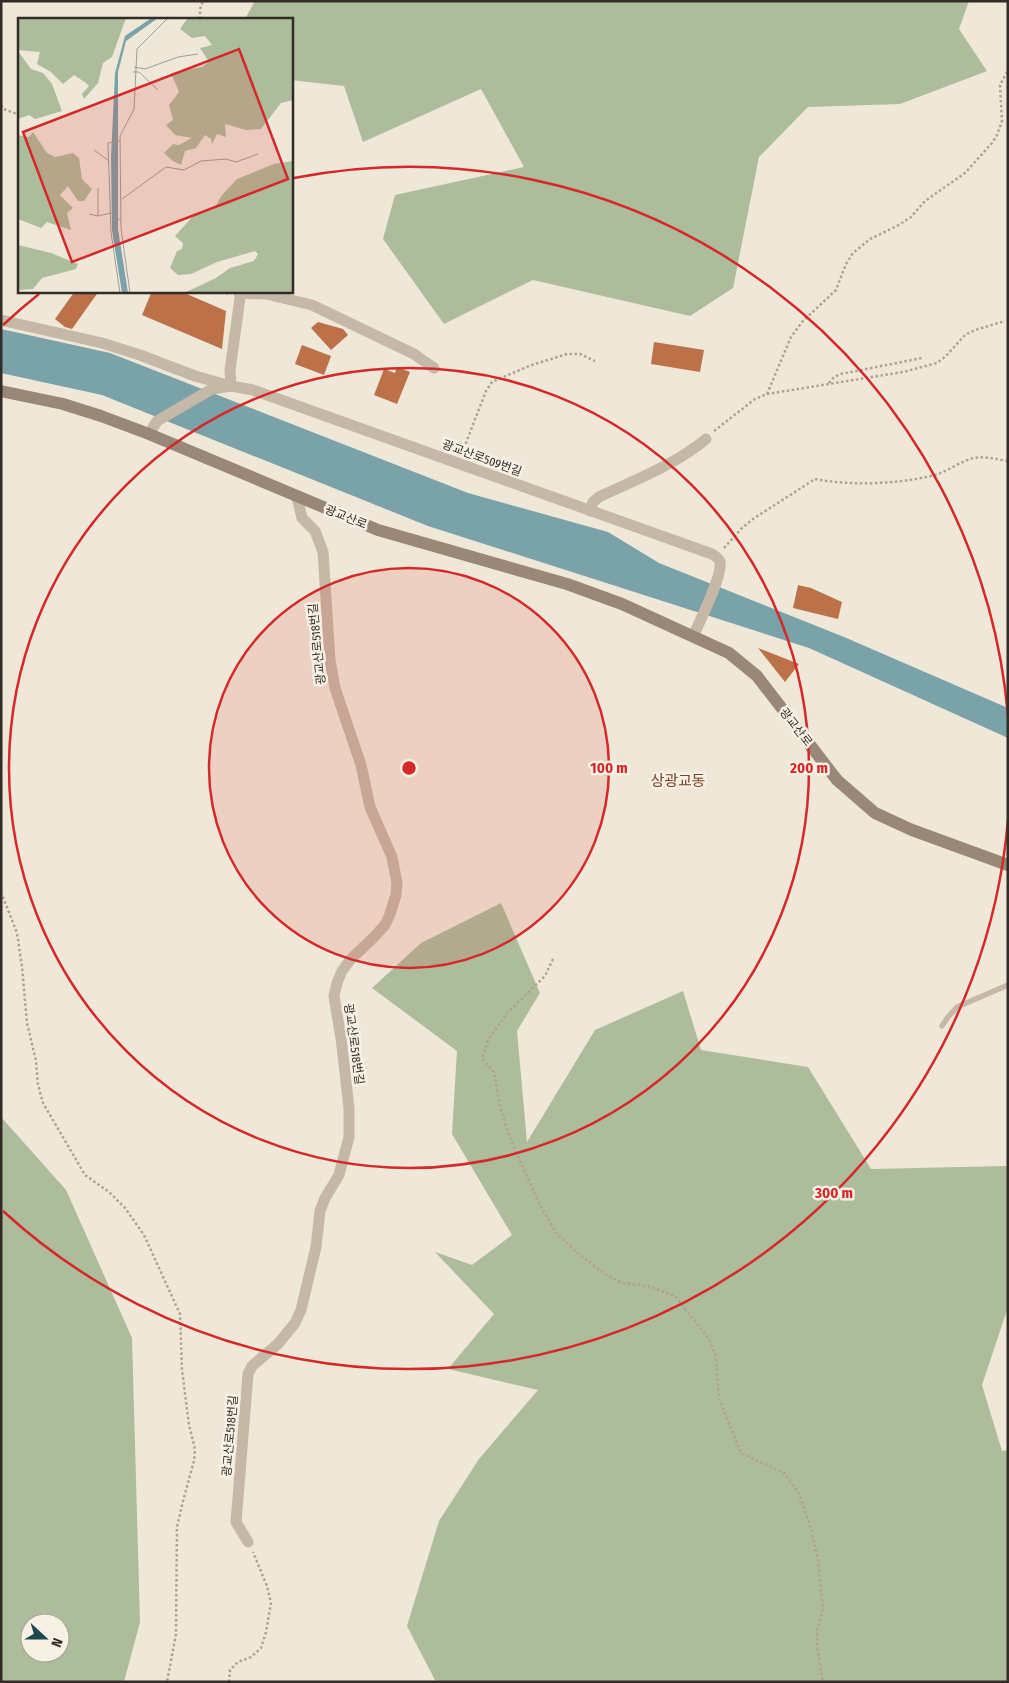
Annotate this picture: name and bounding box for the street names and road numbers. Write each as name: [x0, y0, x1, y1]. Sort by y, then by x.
street label: 광교산로509번길: [440, 437, 524, 479]
street label: 광교산로: [323, 502, 369, 532]
street label: 광교산로518번길: [306, 603, 328, 685]
street label: 광교산로: [777, 705, 815, 749]
street label: 광교산로518번길: [341, 1003, 367, 1085]
street label: 광교산로518번길: [219, 1395, 241, 1477]

